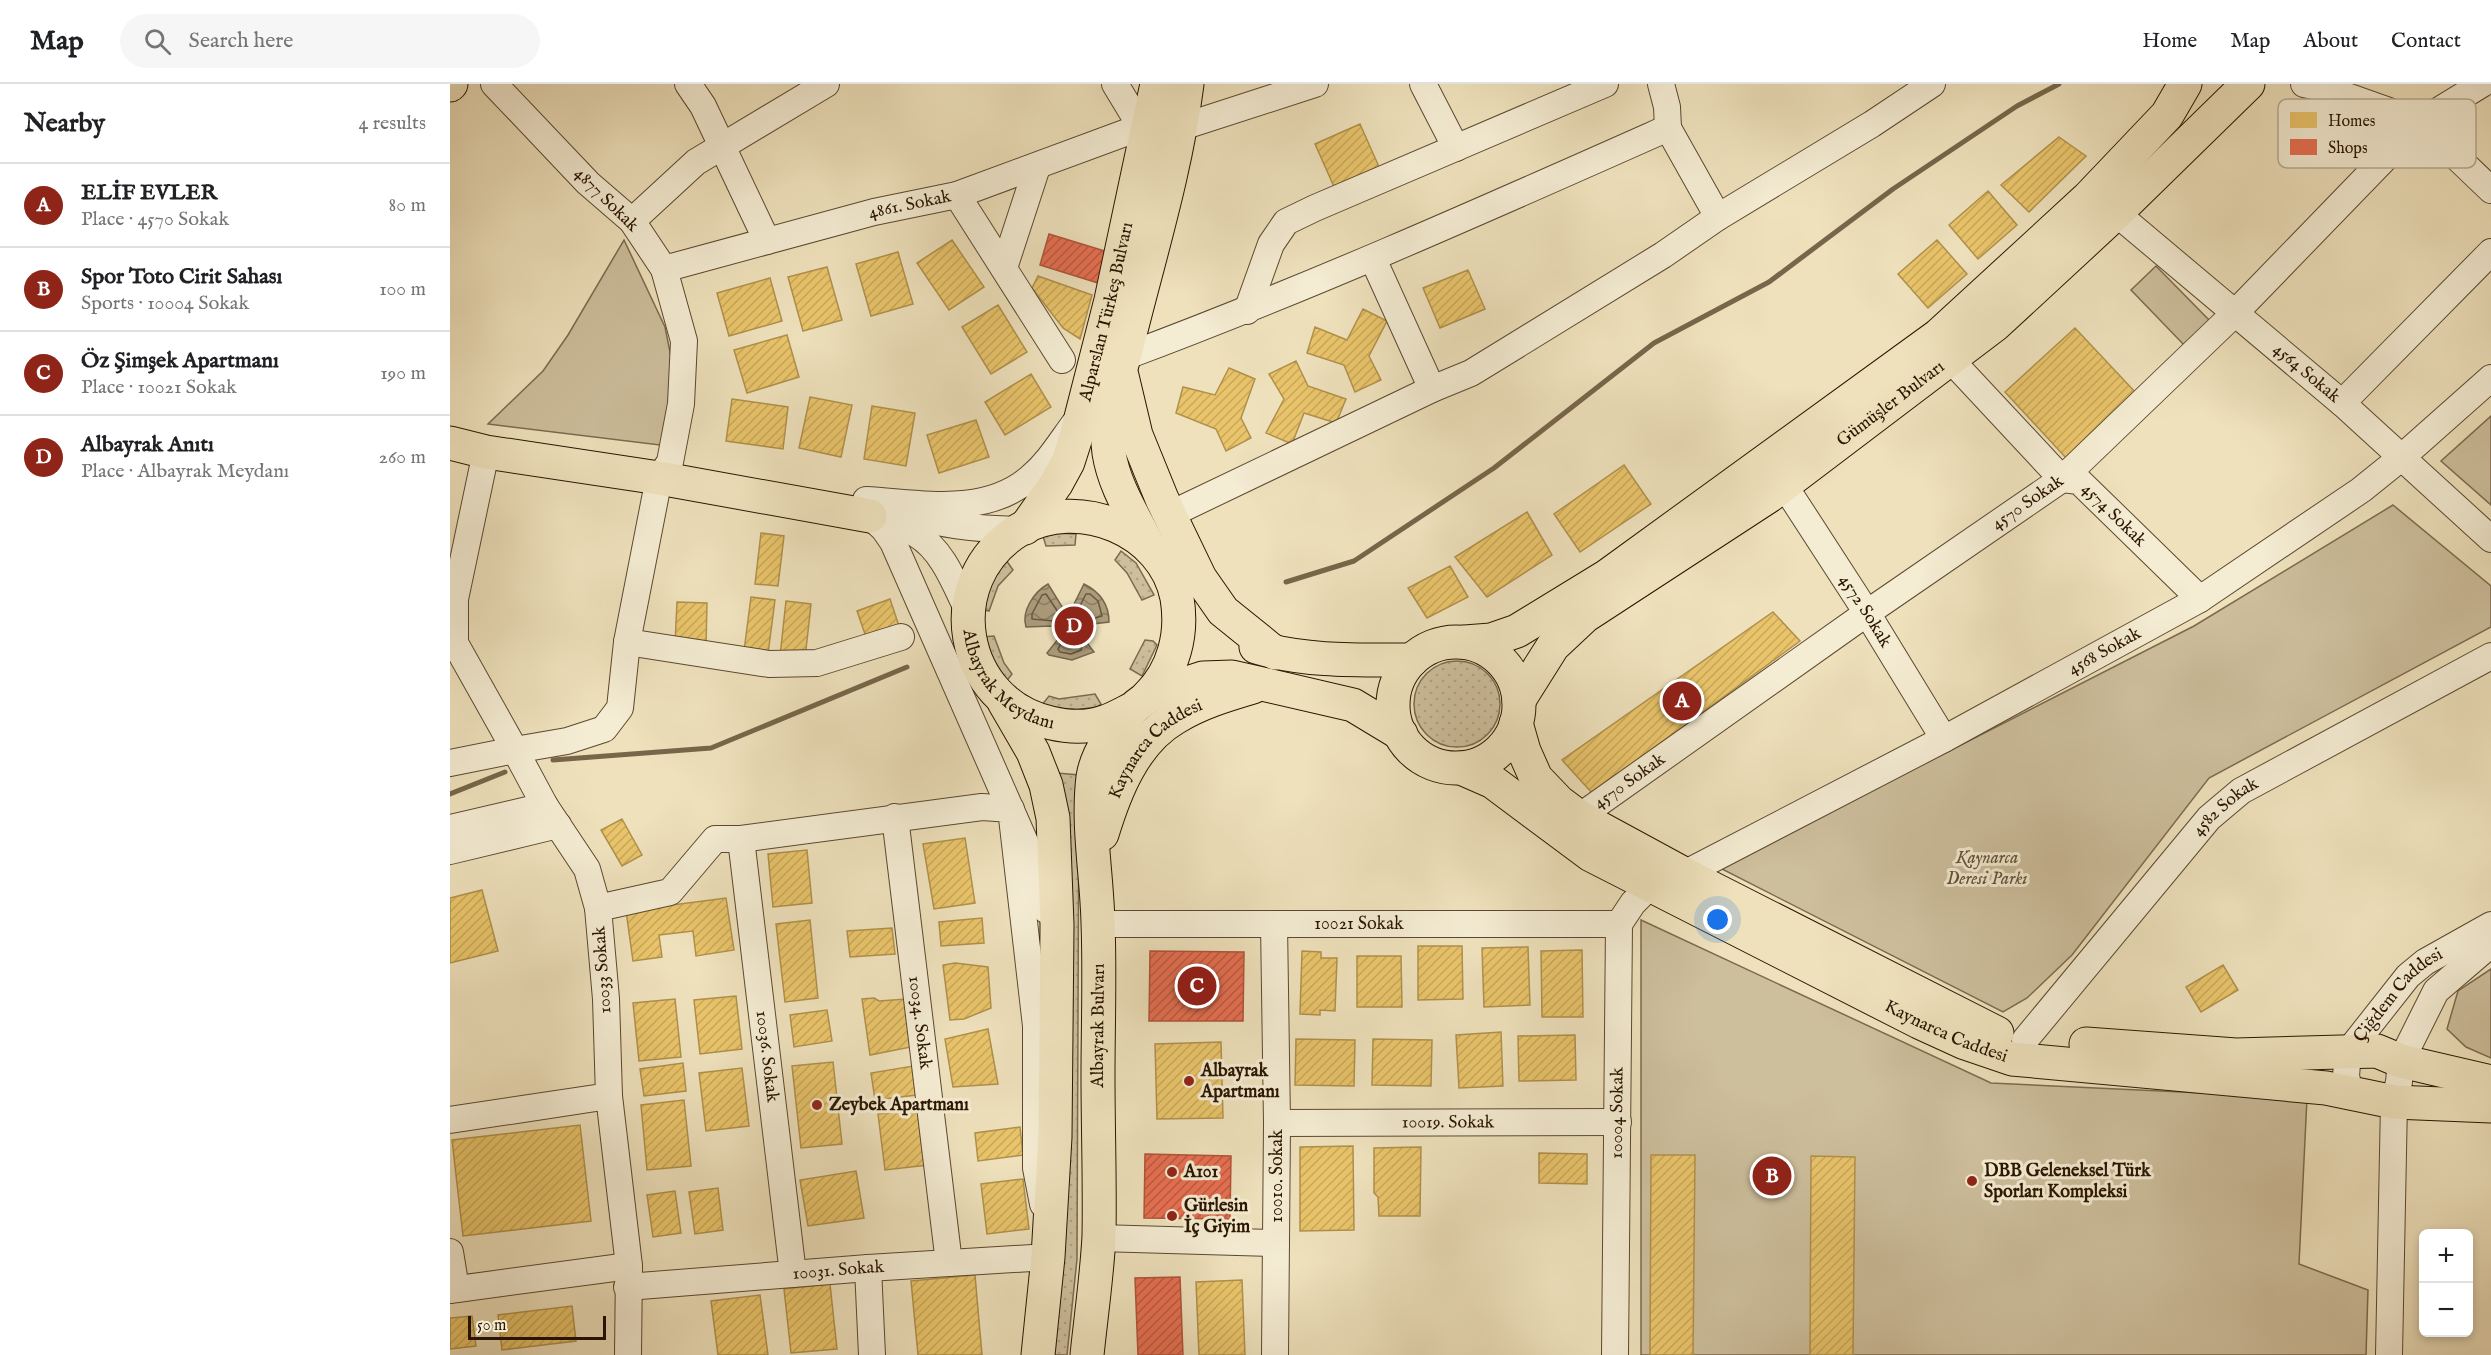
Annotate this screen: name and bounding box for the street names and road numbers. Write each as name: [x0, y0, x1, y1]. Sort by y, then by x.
street label: 4877 Sokak: [569, 163, 644, 238]
street label: 4861. Sokak: [866, 185, 953, 225]
street label: Alparslan Türkeş Bulvarı: [1074, 220, 1139, 405]
street label: 4564 Sokak: [2268, 338, 2345, 409]
street label: Gümüşler Bulvarı: [1832, 355, 1950, 452]
street label: 4570 Sokak: [1987, 470, 2069, 535]
street label: 4574 Sokak: [2076, 478, 2152, 552]
street label: 4572 Sokak: [1834, 570, 1897, 652]
street label: 4568 Sokak: [2064, 622, 2145, 680]
street label: Albayrak Meydanı: [957, 627, 1057, 735]
street label: Kaynarca Caddesi: [1104, 694, 1206, 803]
street label: 4570 Sokak: [1589, 748, 1670, 814]
street label: 4582 Sokak: [2187, 772, 2263, 841]
street label: 10021 Sokak: [1314, 913, 1404, 936]
street label: 10033 Sokak: [588, 925, 618, 1014]
street label: Çiğdem Caddesi: [2348, 943, 2447, 1047]
street label: Albayrak Bulvarı: [1086, 963, 1110, 1089]
street label: 10034. Sokak: [903, 974, 937, 1071]
street label: Kaynarca Caddesi: [1881, 995, 2011, 1068]
street label: 10036. Sokak: [750, 1009, 784, 1104]
street label: 10004 Sokak: [1605, 1067, 1629, 1159]
street label: 10019. Sokak: [1402, 1111, 1495, 1134]
street label: 10010. Sokak: [1266, 1129, 1289, 1223]
street label: 10031. Sokak: [792, 1256, 885, 1285]

